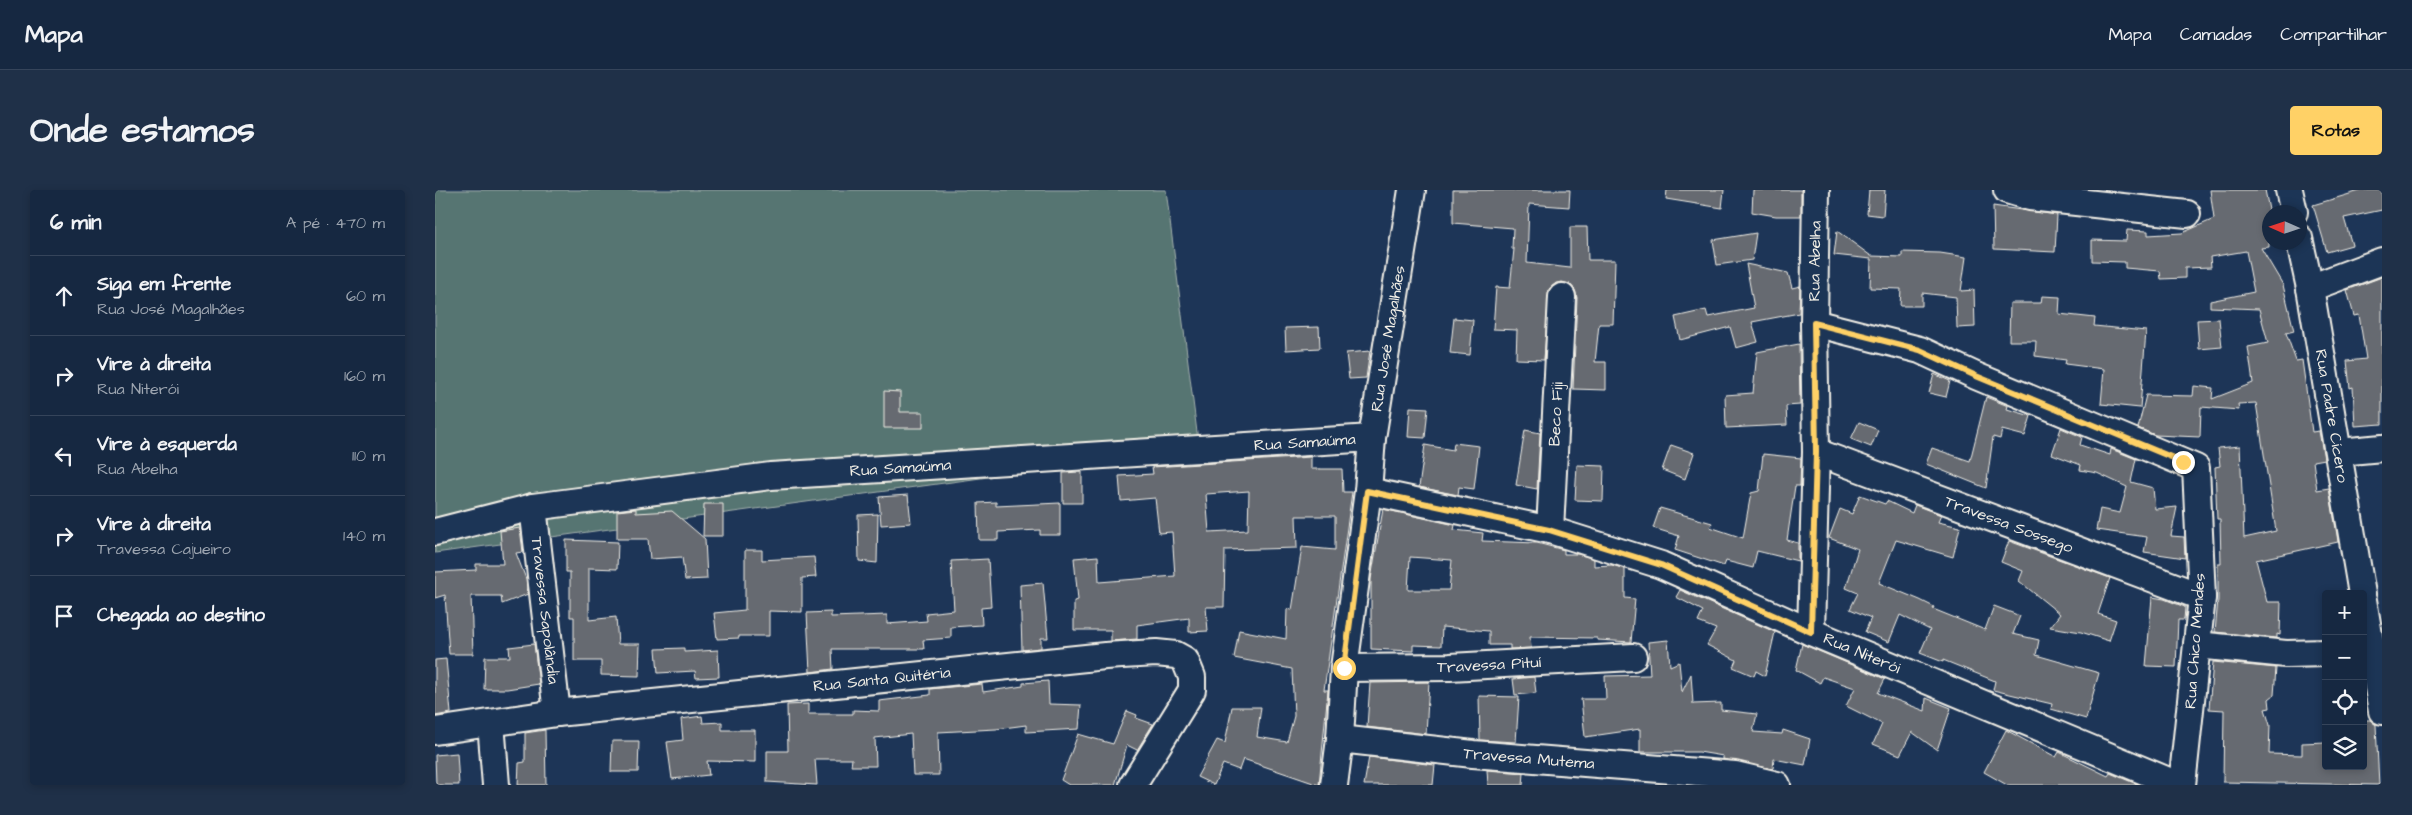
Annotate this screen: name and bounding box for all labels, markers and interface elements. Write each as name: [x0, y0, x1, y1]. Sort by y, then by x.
text: Mapa: [25, 18, 83, 52]
text: Mapa: [2108, 22, 2152, 47]
text: Camadas: [2180, 22, 2252, 47]
text: Compartilhar: [2280, 22, 2387, 47]
text: Onde estamos: [30, 106, 255, 155]
button: Rotas: [2290, 106, 2382, 155]
north arrow: [2262, 205, 2307, 250]
text: 6 min: [50, 208, 102, 237]
text: A pé · 470 m: [286, 212, 385, 234]
street label: Rua Abelha: [1803, 221, 1827, 302]
street label: Rua José Magalhães: [1365, 264, 1411, 413]
text: Siga em frente: [97, 271, 231, 298]
icon: ahead: [50, 282, 78, 310]
text: 60 m: [346, 285, 385, 307]
text: Rua José Magalhães: [97, 298, 245, 320]
street label: Rua Padre Cícero: [2310, 348, 2354, 484]
text: Vire à direita: [97, 351, 211, 378]
icon: right: [50, 362, 78, 390]
text: 160 m: [344, 365, 385, 387]
text: Rua Niterói: [97, 378, 179, 400]
street label: Beco Fiji: [1543, 381, 1569, 447]
street label: Rua Samaúma: [1253, 428, 1356, 456]
text: Vire à esquerda: [97, 431, 237, 458]
icon: left: [50, 442, 78, 470]
text: 110 m: [352, 445, 385, 467]
route end: [2172, 451, 2195, 474]
street label: Rua Samaúma: [849, 454, 952, 482]
text: Rua Abelha: [97, 458, 178, 480]
street label: Travessa Sossego: [1941, 490, 2076, 559]
text: Vire à direita: [97, 511, 211, 538]
icon: right: [50, 522, 78, 550]
text: 140 m: [343, 525, 385, 547]
street label: Travessa Sapolândia: [526, 535, 565, 685]
text: Travessa Cajueiro: [97, 538, 231, 560]
street label: Rua Chico Mendes: [2179, 572, 2211, 710]
map controls: [2322, 590, 2367, 770]
button: +: [2322, 590, 2367, 635]
icon: arrive: [50, 602, 78, 630]
text: Chegada ao destino: [97, 602, 265, 629]
street label: Rua Niterói: [1820, 627, 1905, 679]
button: −: [2322, 635, 2367, 680]
street label: Travessa Pituí: [1437, 651, 1542, 678]
route start: [1333, 657, 1356, 680]
street label: Rua Santa Quitéria: [812, 661, 952, 697]
button: locate: [2322, 680, 2367, 725]
button: layers: [2322, 725, 2367, 770]
street label: Travessa Mutema: [1462, 742, 1595, 775]

